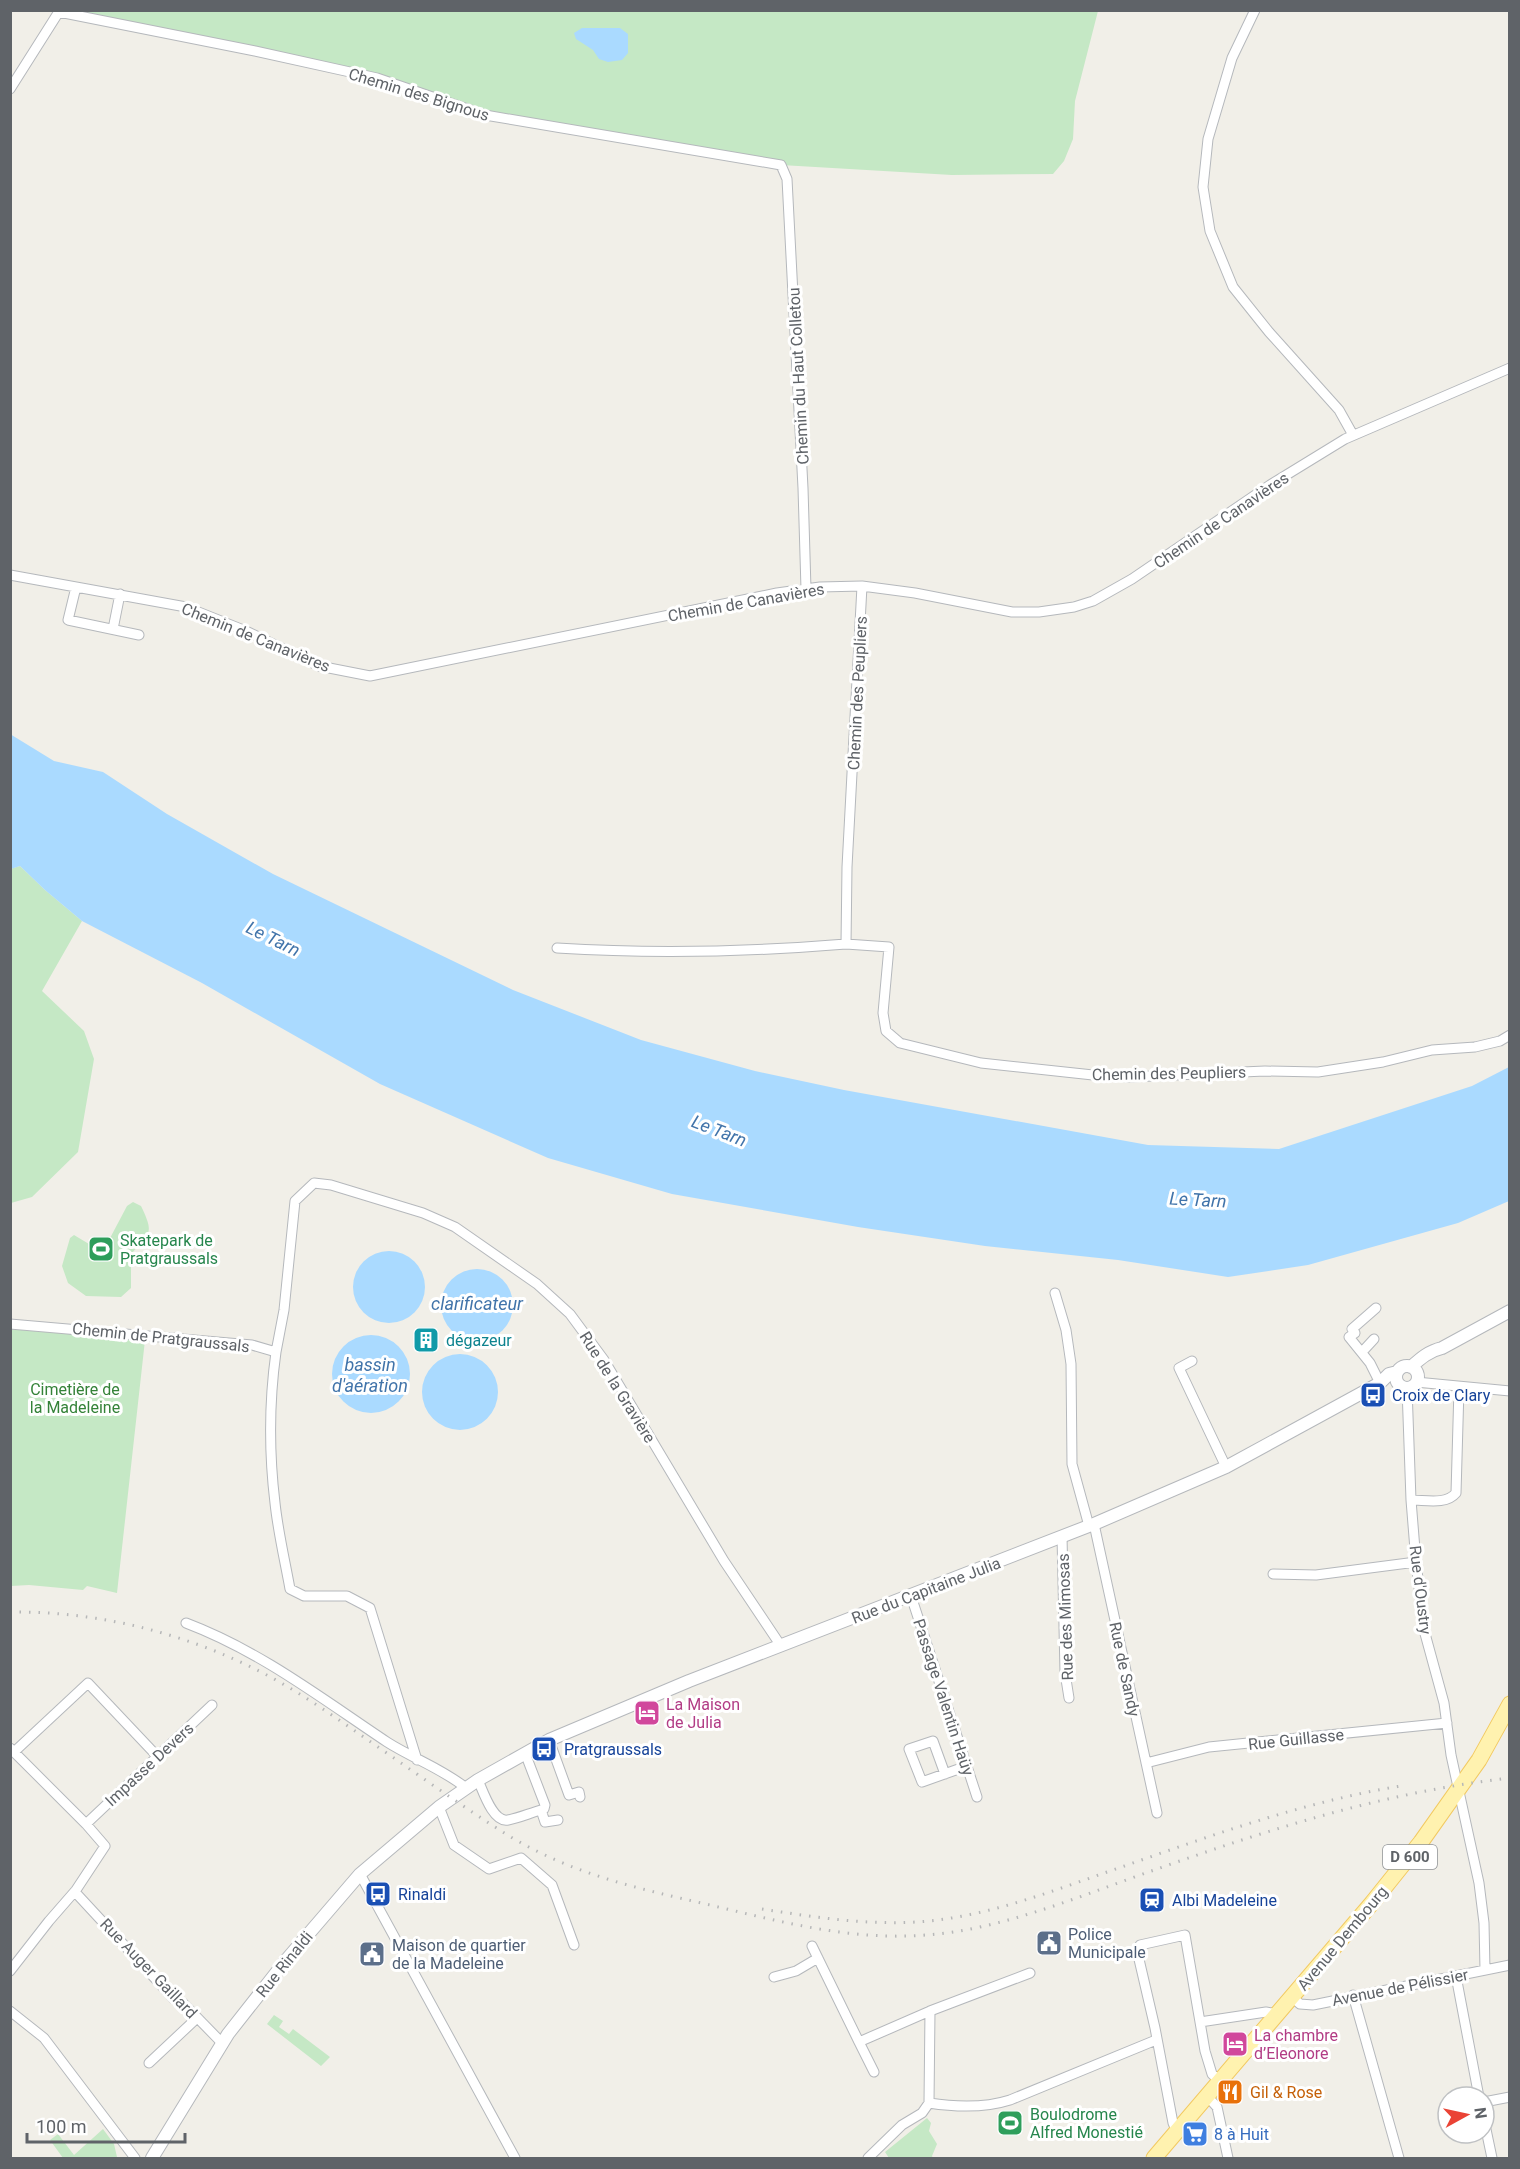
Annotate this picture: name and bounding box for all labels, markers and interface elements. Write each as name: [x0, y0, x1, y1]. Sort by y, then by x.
street label: Chemin des Bignous: [346, 64, 491, 125]
street label: Chemin du Haut Colletou: [784, 287, 813, 465]
street label: Chemin de Canavières: [1150, 468, 1292, 573]
street label: Chemin de Canavières: [666, 579, 826, 626]
street label: Chemin de Canavières: [179, 599, 333, 676]
street label: Chemin des Peupliers: [844, 615, 871, 771]
water label: Le Tarn: [243, 917, 304, 961]
street label: Chemin des Peupliers: [1092, 1063, 1246, 1084]
water label: Le Tarn: [689, 1110, 750, 1151]
water label: Le Tarn: [1169, 1188, 1227, 1211]
place label: Skatepark de Pratgraussals: [120, 1231, 218, 1268]
sports icon: Skatepark de Pratgraussals: [86, 1234, 116, 1264]
water label: clarificateur: [431, 1293, 524, 1314]
street label: Chemin de Pratgraussals: [71, 1319, 250, 1356]
building icon: dégazeur: [411, 1325, 441, 1355]
street label: Rue de la Gravière: [576, 1328, 659, 1446]
place label: dégazeur: [446, 1331, 512, 1350]
water label: bassin d'aération: [332, 1354, 408, 1396]
park label: Cimetière de la Madeleine: [30, 1380, 120, 1417]
bus stop icon: Croix de Clary: [1358, 1380, 1388, 1410]
place label: Croix de Clary: [1392, 1386, 1491, 1405]
street label: Rue d'Oustry: [1406, 1545, 1435, 1636]
street label: Rue du Capitaine Julia: [849, 1553, 1003, 1628]
street label: Rue des Mimosas: [1054, 1553, 1077, 1681]
street label: Passage Valentin Haüy: [909, 1616, 978, 1778]
street label: Rue de Sandy: [1105, 1620, 1144, 1719]
place label: La Maison de Julia: [666, 1695, 740, 1732]
hotel icon: La Maison de Julia: [632, 1698, 662, 1728]
street label: Impasse Devers: [101, 1719, 197, 1810]
street label: Rue Guillasse: [1247, 1725, 1345, 1754]
bus stop icon: Pratgraussals: [529, 1734, 559, 1764]
place label: Pratgraussals: [564, 1740, 662, 1759]
road number: D 600: [1383, 1845, 1437, 1869]
bus stop icon: Rinaldi: [363, 1879, 393, 1909]
street label: Avenue Dembourg: [1293, 1882, 1392, 1994]
place label: Rinaldi: [398, 1885, 446, 1904]
station icon: Albi Madeleine: [1137, 1885, 1167, 1915]
place label: Albi Madeleine: [1172, 1891, 1277, 1910]
street label: Rue Auger Gaillard: [96, 1914, 201, 2022]
place label: Police Municipale: [1068, 1925, 1146, 1962]
street label: Rue Rinaldi: [252, 1928, 317, 2001]
public building icon: Police Municipale: [1034, 1928, 1064, 1958]
place label: Maison de quartier de la Madeleine: [392, 1936, 526, 1973]
public building icon: Maison de quartier de la Madeleine: [357, 1939, 387, 1969]
street label: Avenue de Pélissier: [1330, 1965, 1470, 2010]
place label: La chambre d’Eleonore: [1254, 2026, 1338, 2063]
hotel icon: La chambre d’Eleonore: [1220, 2029, 1250, 2059]
restaurant icon: Gil & Rose: [1215, 2077, 1245, 2107]
place label: Gil & Rose: [1250, 2083, 1322, 2102]
north arrow: [1436, 2085, 1496, 2145]
place label: Boulodrome Alfred Monestié: [1030, 2105, 1143, 2142]
scale bar: [27, 2106, 184, 2144]
text: N: [1470, 2106, 1491, 2120]
sports icon: Boulodrome Alfred Monestié: [995, 2108, 1025, 2138]
text: 100 m: [36, 2116, 87, 2137]
supermarket icon: 8 à Huit: [1180, 2119, 1210, 2149]
place label: 8 à Huit: [1214, 2125, 1269, 2144]

